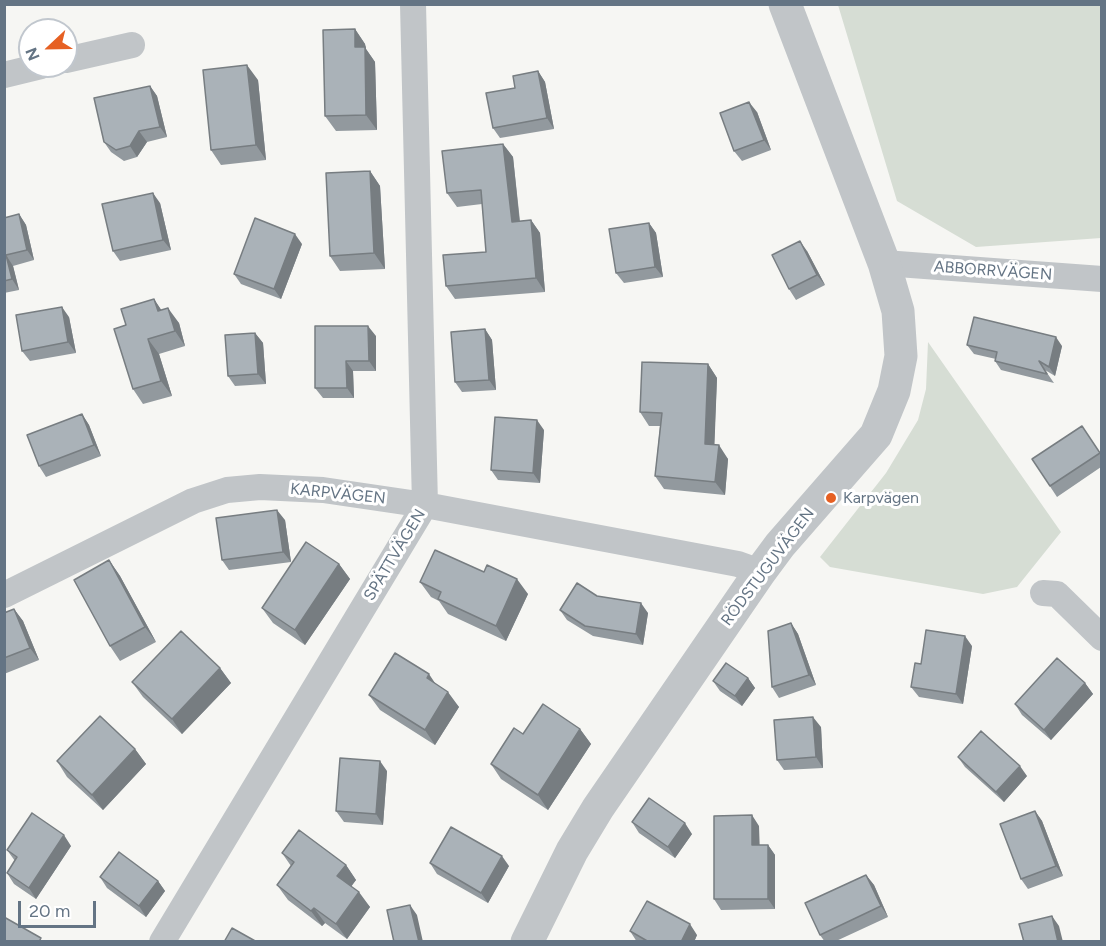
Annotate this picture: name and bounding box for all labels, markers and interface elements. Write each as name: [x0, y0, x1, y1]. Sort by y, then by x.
north arrow: [18, 18, 78, 78]
text: N: [22, 45, 44, 63]
street label: ABBORRVÄGEN: [933, 257, 1053, 285]
street label: KARPVÄGEN: [289, 479, 387, 509]
place label: Karpvägen: [843, 488, 919, 508]
marker: Karpvägen: [824, 491, 838, 505]
street label: RÖDSTUGUVÄGEN: [717, 504, 819, 630]
street label: SPÄTTVÄGEN: [360, 506, 430, 604]
scale bar: [21, 889, 99, 927]
text: 20 m: [29, 900, 70, 922]

